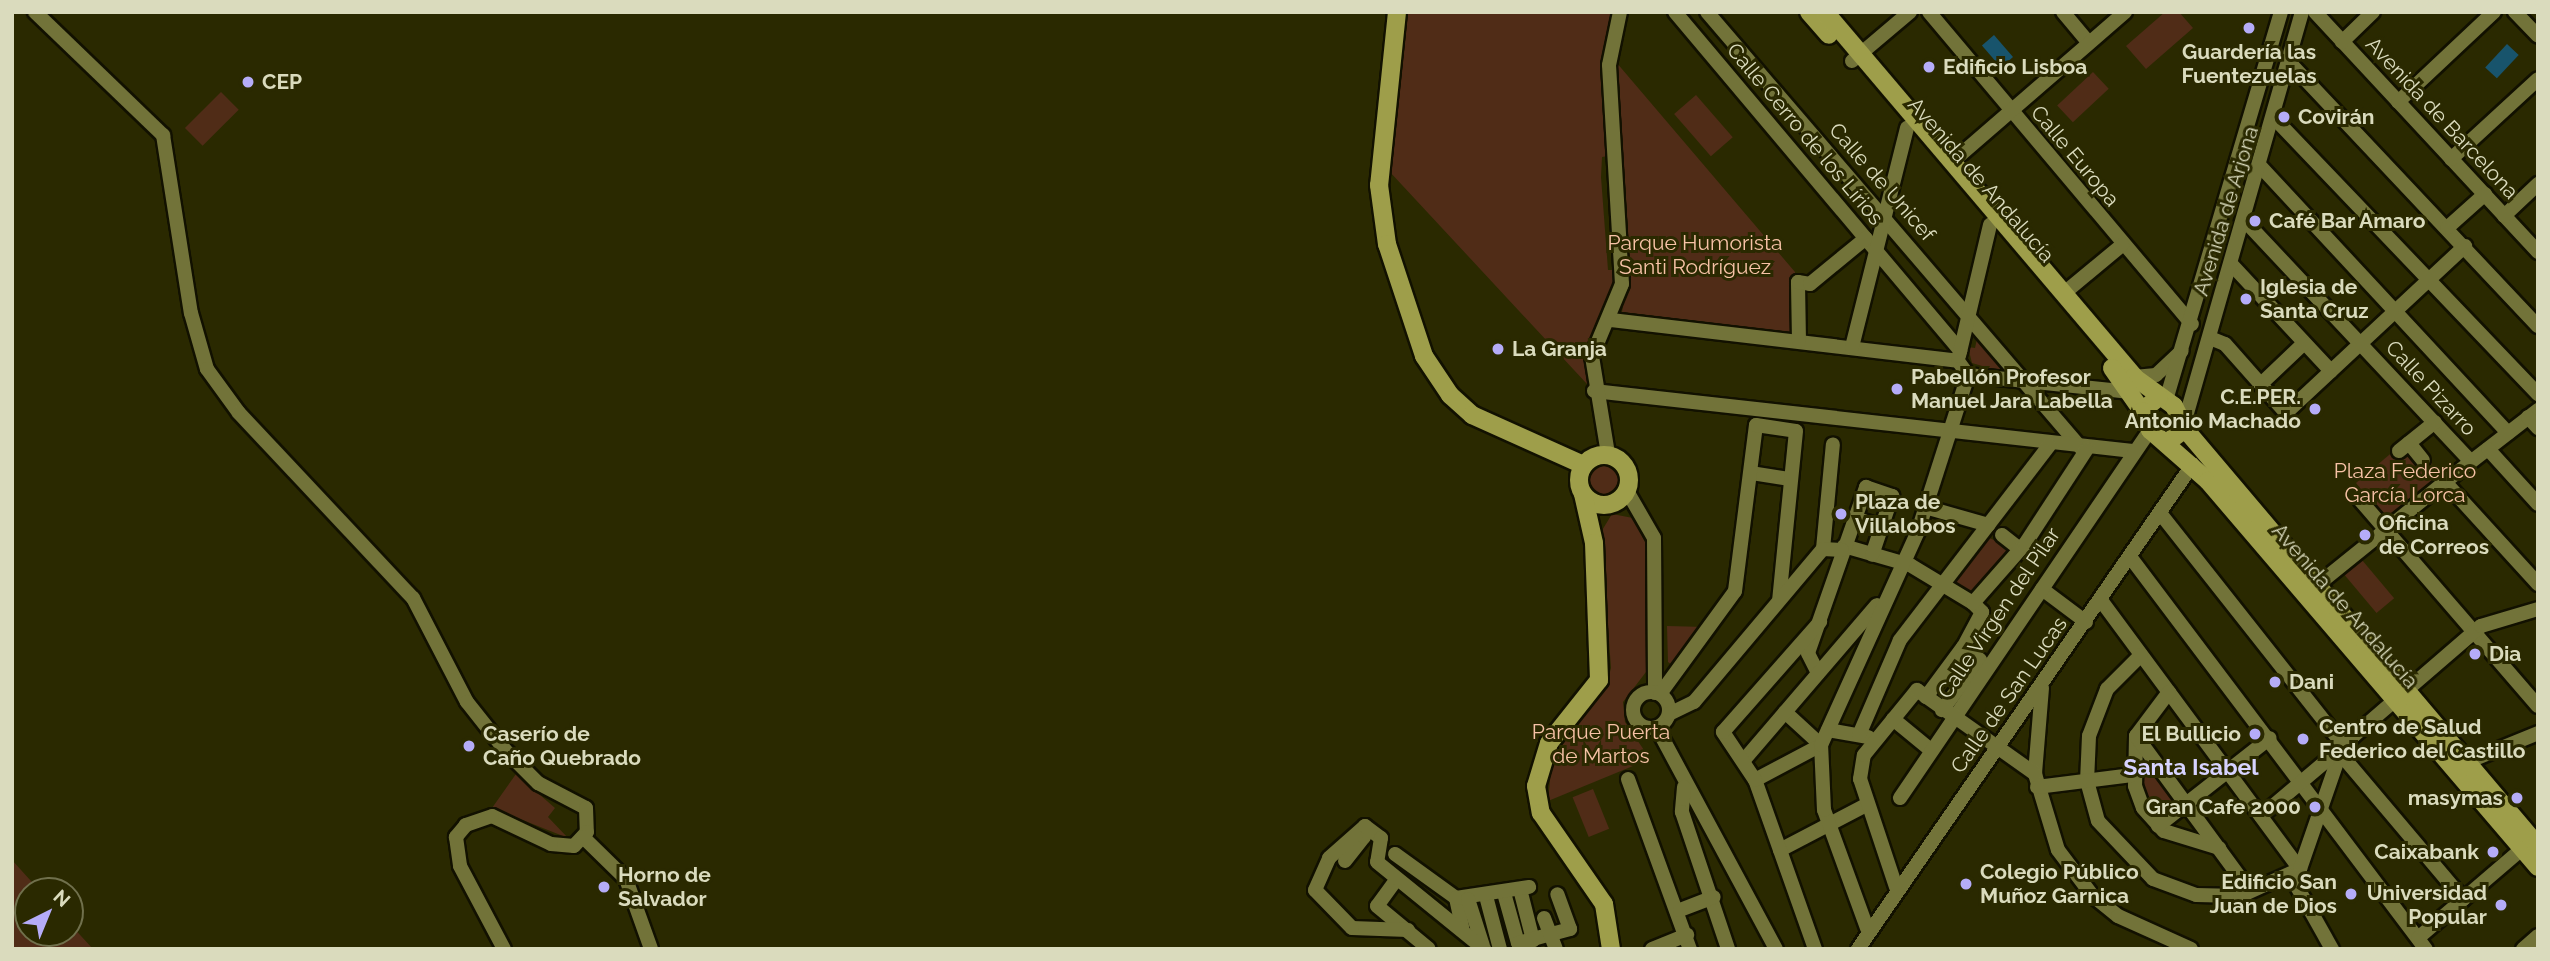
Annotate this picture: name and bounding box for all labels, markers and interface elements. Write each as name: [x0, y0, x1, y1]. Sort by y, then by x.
marker: Guardería las Fuentezuelas: [2241, 20, 2257, 36]
street label: Avenida de Barcelona: [2360, 32, 2524, 204]
street label: Calle Cerro de los Lírios: [1721, 38, 1889, 230]
place label: Guardería las Fuentezuelas: [2181, 39, 2317, 89]
place label: Edificio Lisboa: [1943, 54, 2087, 80]
marker: Edificio Lisboa: [1921, 59, 1937, 75]
place label: CEP: [262, 69, 302, 95]
marker: CEP: [240, 74, 256, 90]
street label: Avenida de Andalucía: [1902, 92, 2060, 268]
street label: Calle Europa: [2026, 100, 2124, 212]
place label: Covirán: [2298, 104, 2374, 130]
marker: Covirán: [2276, 109, 2292, 125]
street label: Calle de Unicef: [1824, 118, 1940, 246]
street label: Avenida de Arjona: [2188, 123, 2264, 299]
place label: Café Bar Amaro: [2269, 208, 2427, 234]
marker: Café Bar Amaro: [2247, 213, 2263, 229]
park label: Parque Humorista Santi Rodríguez: [1608, 230, 1782, 280]
place label: Iglesia de Santa Cruz: [2260, 274, 2369, 324]
marker: Iglesia de Santa Cruz: [2238, 291, 2254, 307]
street label: Calle Pizarro: [2380, 335, 2482, 441]
place label: La Granja: [1512, 336, 1607, 362]
marker: La Granja: [1490, 341, 1506, 357]
place label: Pabellón Profesor Manuel Jara Labella: [1911, 364, 2114, 414]
marker: Pabellón Profesor Manuel Jara Labella: [1889, 381, 1905, 397]
place label: C.E.PER. Antonio Machado: [2125, 384, 2301, 434]
marker: C.E.PER. Antonio Machado: [2307, 401, 2323, 417]
park label: Plaza Federico García Lorca: [2334, 458, 2476, 508]
place label: Plaza de Villalobos: [1855, 489, 1956, 539]
marker: Plaza de Villalobos: [1833, 506, 1849, 522]
place label: Oficina de Correos: [2379, 510, 2489, 560]
street label: Avenida de Andalucía: [2266, 518, 2424, 694]
street label: Calle Virgen del Pilar: [1932, 522, 2066, 704]
marker: Oficina de Correos: [2357, 527, 2373, 543]
street label: Calle de San Lucas: [1946, 612, 2072, 778]
place label: Dia: [2489, 641, 2521, 667]
marker: Dia: [2467, 646, 2483, 662]
place label: Dani: [2289, 669, 2334, 695]
marker: Dani: [2267, 674, 2283, 690]
place label: Centro de Salud Federico del Castillo: [2319, 714, 2526, 764]
park label: Parque Puerta de Martos: [1532, 719, 1670, 769]
place label: Caserío de Caño Quebrado: [483, 721, 641, 771]
place label: El Bullicio: [2141, 721, 2241, 747]
marker: El Bullicio: [2247, 726, 2263, 742]
marker: Centro de Salud Federico del Castillo: [2293, 729, 2313, 749]
marker: Caserío de Caño Quebrado: [461, 738, 477, 754]
district label: Santa Isabel: [2123, 753, 2259, 781]
place label: masymas: [2408, 785, 2503, 811]
marker: masymas: [2509, 790, 2525, 806]
place label: Gran Cafe 2000: [2146, 794, 2301, 820]
marker: Gran Cafe 2000: [2307, 799, 2323, 815]
place label: Caixabank: [2374, 839, 2479, 865]
marker: Caixabank: [2485, 844, 2501, 860]
place label: Colegio Público Muñoz Garnica: [1980, 859, 2139, 909]
place label: Horno de Salvador: [618, 862, 711, 912]
place label: Edificio San Juan de Dios: [2209, 869, 2337, 919]
marker: Colegio Público Muñoz Garnica: [1958, 876, 1974, 892]
north arrow: [14, 877, 84, 947]
marker: Horno de Salvador: [596, 879, 612, 895]
place label: Universidad Popular: [2367, 880, 2487, 930]
text: N: [49, 885, 75, 911]
marker: Edificio San Juan de Dios: [2343, 886, 2359, 902]
marker: Universidad Popular: [2493, 897, 2509, 913]

